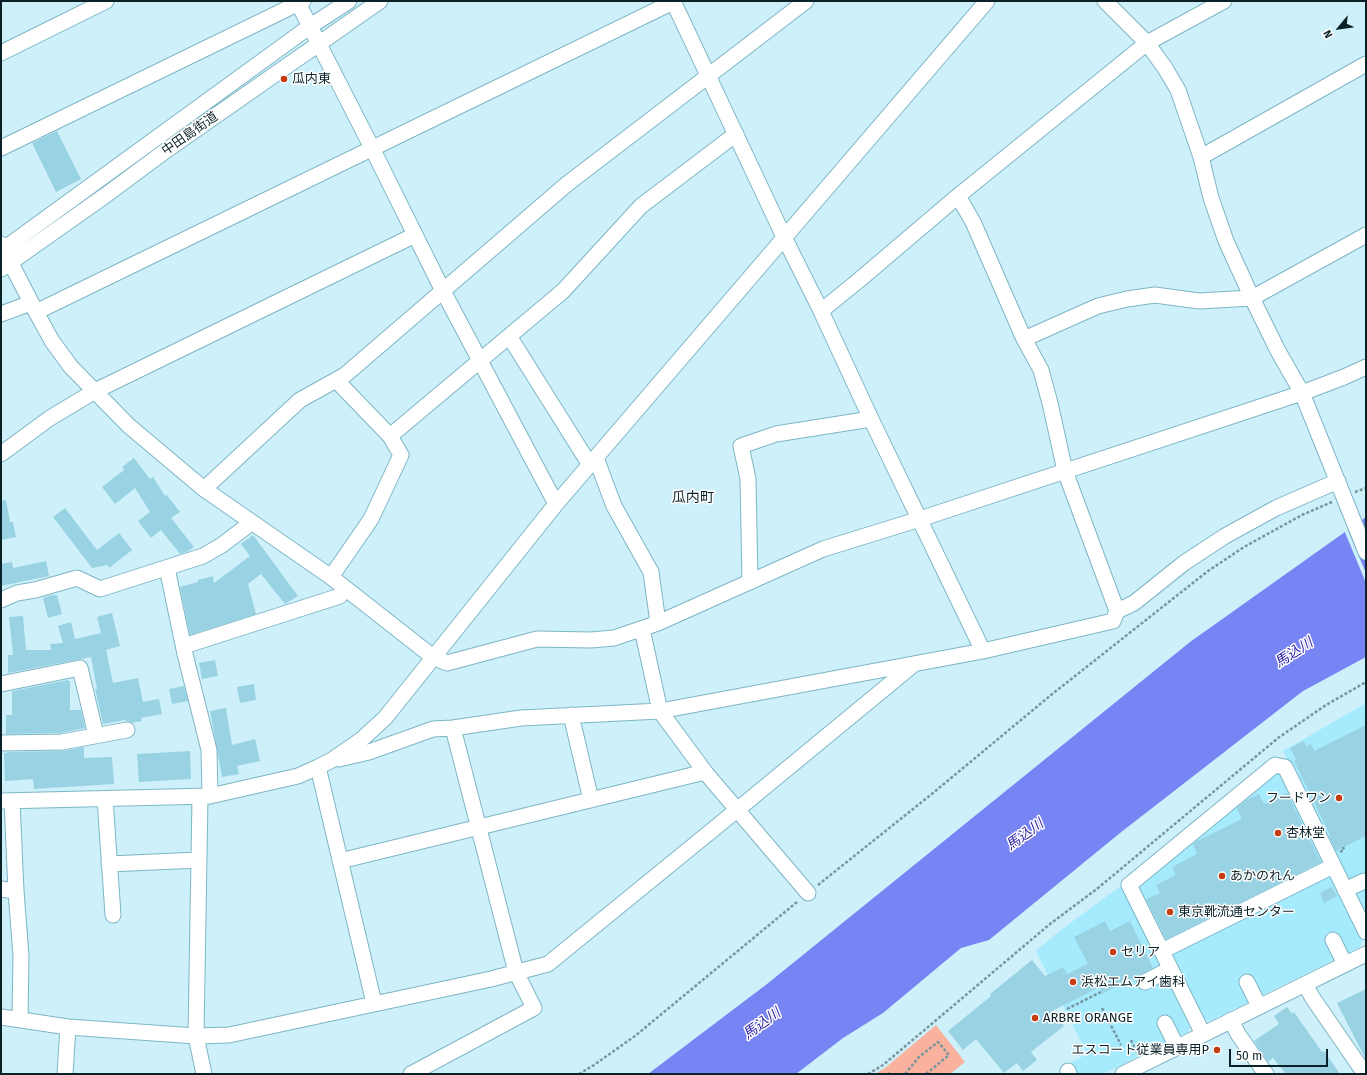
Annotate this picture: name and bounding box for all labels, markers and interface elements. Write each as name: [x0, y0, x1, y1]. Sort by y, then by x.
north arrow: [1319, 8, 1359, 48]
text: N: [1321, 28, 1336, 40]
place label: 瓜内東: [292, 71, 331, 87]
marker: 瓜内東: [279, 74, 289, 84]
street label: 中田島街道: [159, 109, 221, 159]
district label: 瓜内町: [672, 490, 714, 506]
water label: 馬込川: [1272, 635, 1316, 671]
place label: フードワン: [1266, 790, 1331, 806]
marker: フードワン: [1334, 793, 1344, 803]
water label: 馬込川: [1003, 816, 1047, 854]
place label: 杏林堂: [1286, 825, 1325, 841]
marker: 杏林堂: [1273, 828, 1283, 838]
place label: あかのれん: [1230, 868, 1295, 884]
marker: あかのれん: [1217, 871, 1227, 881]
place label: 東京靴流通センター: [1178, 904, 1295, 920]
marker: 東京靴流通センター: [1165, 907, 1175, 917]
place label: セリア: [1121, 944, 1160, 960]
marker: セリア: [1108, 947, 1118, 957]
place label: 浜松エムアイ歯科: [1081, 974, 1185, 990]
marker: 浜松エムアイ歯科: [1068, 977, 1078, 987]
water label: 馬込川: [740, 1005, 784, 1043]
place label: ARBRE ORANGE: [1043, 1010, 1133, 1026]
marker: ARBRE ORANGE: [1030, 1013, 1040, 1023]
scale bar: [1231, 1041, 1330, 1067]
place label: エスコート従業員専用P: [1071, 1042, 1209, 1058]
marker: エスコート従業員専用P: [1212, 1045, 1222, 1055]
text: 50 m: [1236, 1049, 1262, 1063]

